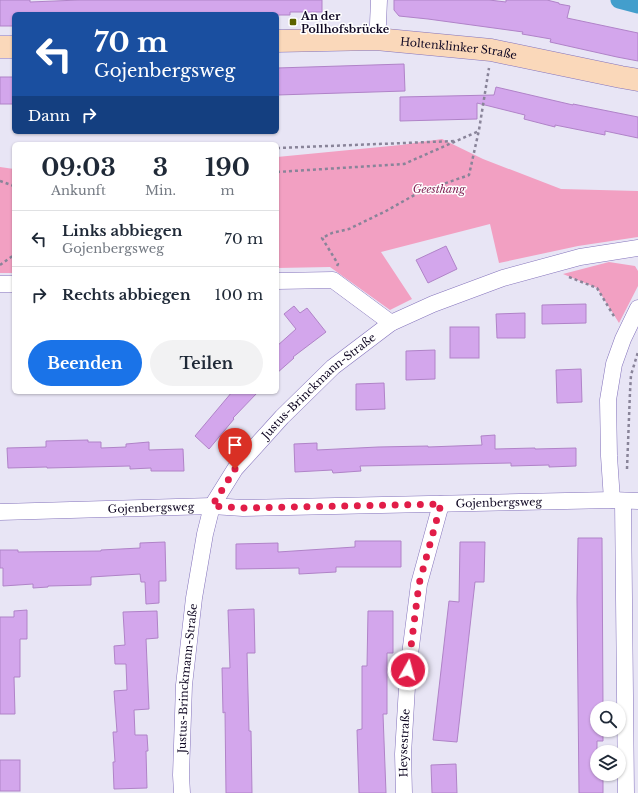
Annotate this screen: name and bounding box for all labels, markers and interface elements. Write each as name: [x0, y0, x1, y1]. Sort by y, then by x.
place label: An der Pollhofsbrücke: [300, 9, 390, 36]
marker: An der Pollhofsbrücke: [288, 17, 298, 27]
text: 70 m: [94, 25, 168, 60]
icon: left: [28, 28, 80, 80]
street label: Holtenklinker Straße: [399, 34, 518, 62]
text: Gojenbergsweg: [94, 60, 235, 82]
icon: right: [78, 104, 100, 126]
text: Dann: [28, 106, 70, 125]
text: 09:03: [41, 153, 116, 182]
text: 3: [153, 153, 168, 182]
text: 190: [205, 153, 250, 182]
text: Ankunft: [51, 182, 106, 199]
text: Min.: [145, 182, 176, 199]
text: m: [220, 182, 234, 199]
park label: Geesthang: [413, 182, 466, 196]
text: Links abbiegen: [62, 221, 182, 240]
icon: left: [28, 228, 50, 250]
text: 70 m: [224, 229, 263, 248]
text: Gojenbergsweg: [62, 240, 164, 257]
icon: right: [28, 284, 50, 306]
text: Rechts abbiegen: [62, 285, 191, 304]
text: 100 m: [214, 285, 263, 304]
street label: Justus-Brinckmann-Straße: [257, 330, 378, 443]
button: Beenden: [28, 340, 142, 386]
button: Teilen: [150, 340, 263, 386]
pin: [218, 428, 252, 469]
icon: arrive: [224, 434, 246, 456]
street label: Gojenbergsweg: [455, 495, 543, 510]
street label: Gojenbergsweg: [108, 499, 195, 516]
street label: Justus-Brinckmann-Straße: [175, 603, 200, 755]
position arrow: [387, 649, 429, 691]
map controls: [590, 701, 626, 781]
button: search: [590, 701, 626, 737]
street label: Heysestraße: [396, 708, 413, 777]
button: layers: [590, 745, 626, 781]

